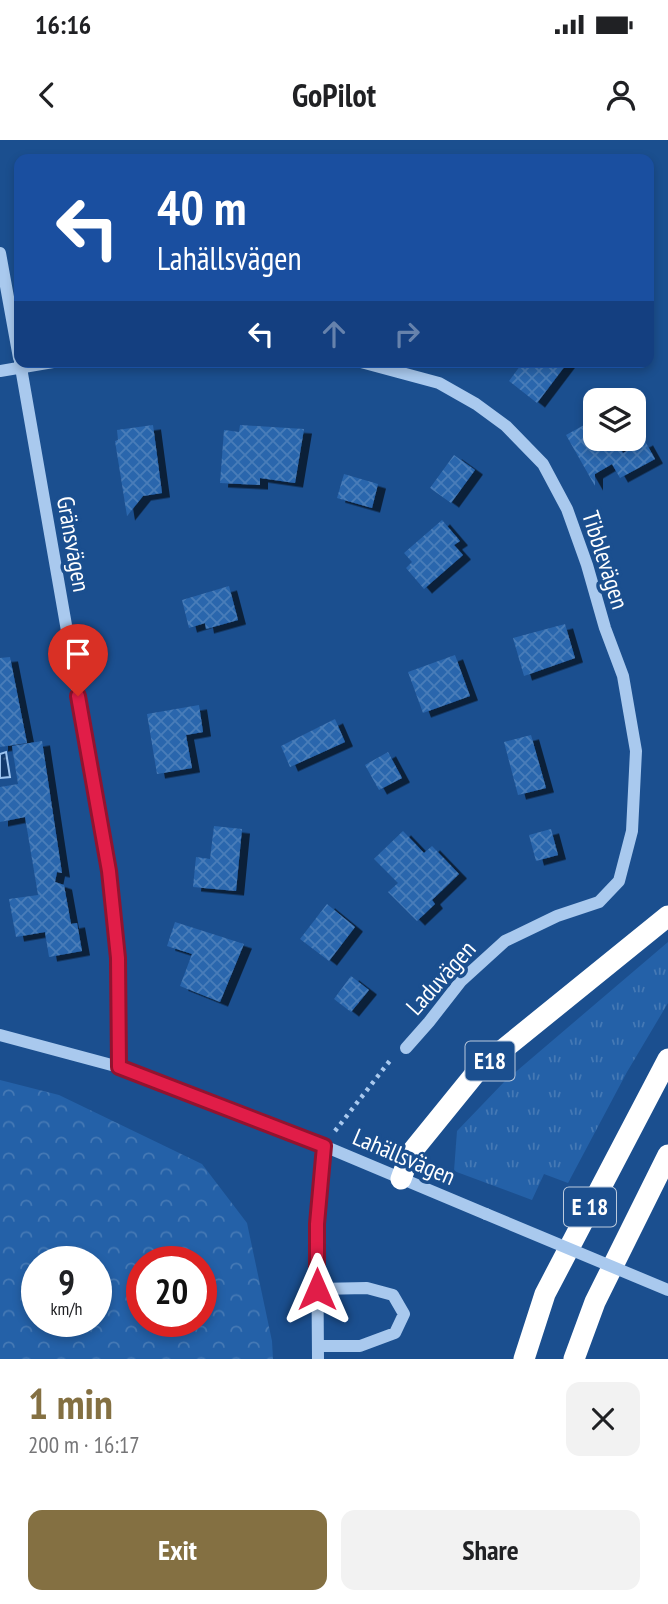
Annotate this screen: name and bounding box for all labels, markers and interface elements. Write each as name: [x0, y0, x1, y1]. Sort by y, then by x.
text: 16:16: [35, 8, 91, 41]
text: GoPilot: [292, 74, 376, 116]
icon: back: [28, 76, 66, 114]
icon: person: [602, 76, 640, 114]
text: 40 m: [157, 175, 246, 239]
icon: left: [42, 182, 133, 273]
text: Lahällsvägen: [157, 237, 302, 279]
icon: left: [242, 315, 280, 353]
icon: ahead: [315, 315, 353, 353]
icon: right: [388, 315, 426, 353]
map controls: [583, 388, 646, 451]
button: layers: [583, 388, 646, 451]
street label: Gränsvägen: [50, 494, 97, 594]
street label: Tibblevägen: [575, 507, 636, 613]
pin: [48, 624, 108, 696]
icon: arrive: [59, 635, 97, 673]
street label: Laduvägen: [399, 934, 482, 1021]
road number: E18: [466, 1042, 514, 1080]
street label: Lahällsvägen: [348, 1121, 460, 1192]
road number: E 18: [564, 1188, 616, 1226]
speed limit sign: 20: [126, 1246, 217, 1337]
position arrow: [280, 1252, 354, 1326]
text: 9: [58, 1259, 75, 1305]
text: km/h: [51, 1297, 82, 1320]
text: 1 min: [28, 1376, 113, 1431]
button: close: [566, 1382, 640, 1456]
text: 200 m · 16:17: [28, 1430, 140, 1459]
button: Exit: [28, 1510, 327, 1590]
button: Share: [341, 1510, 640, 1590]

